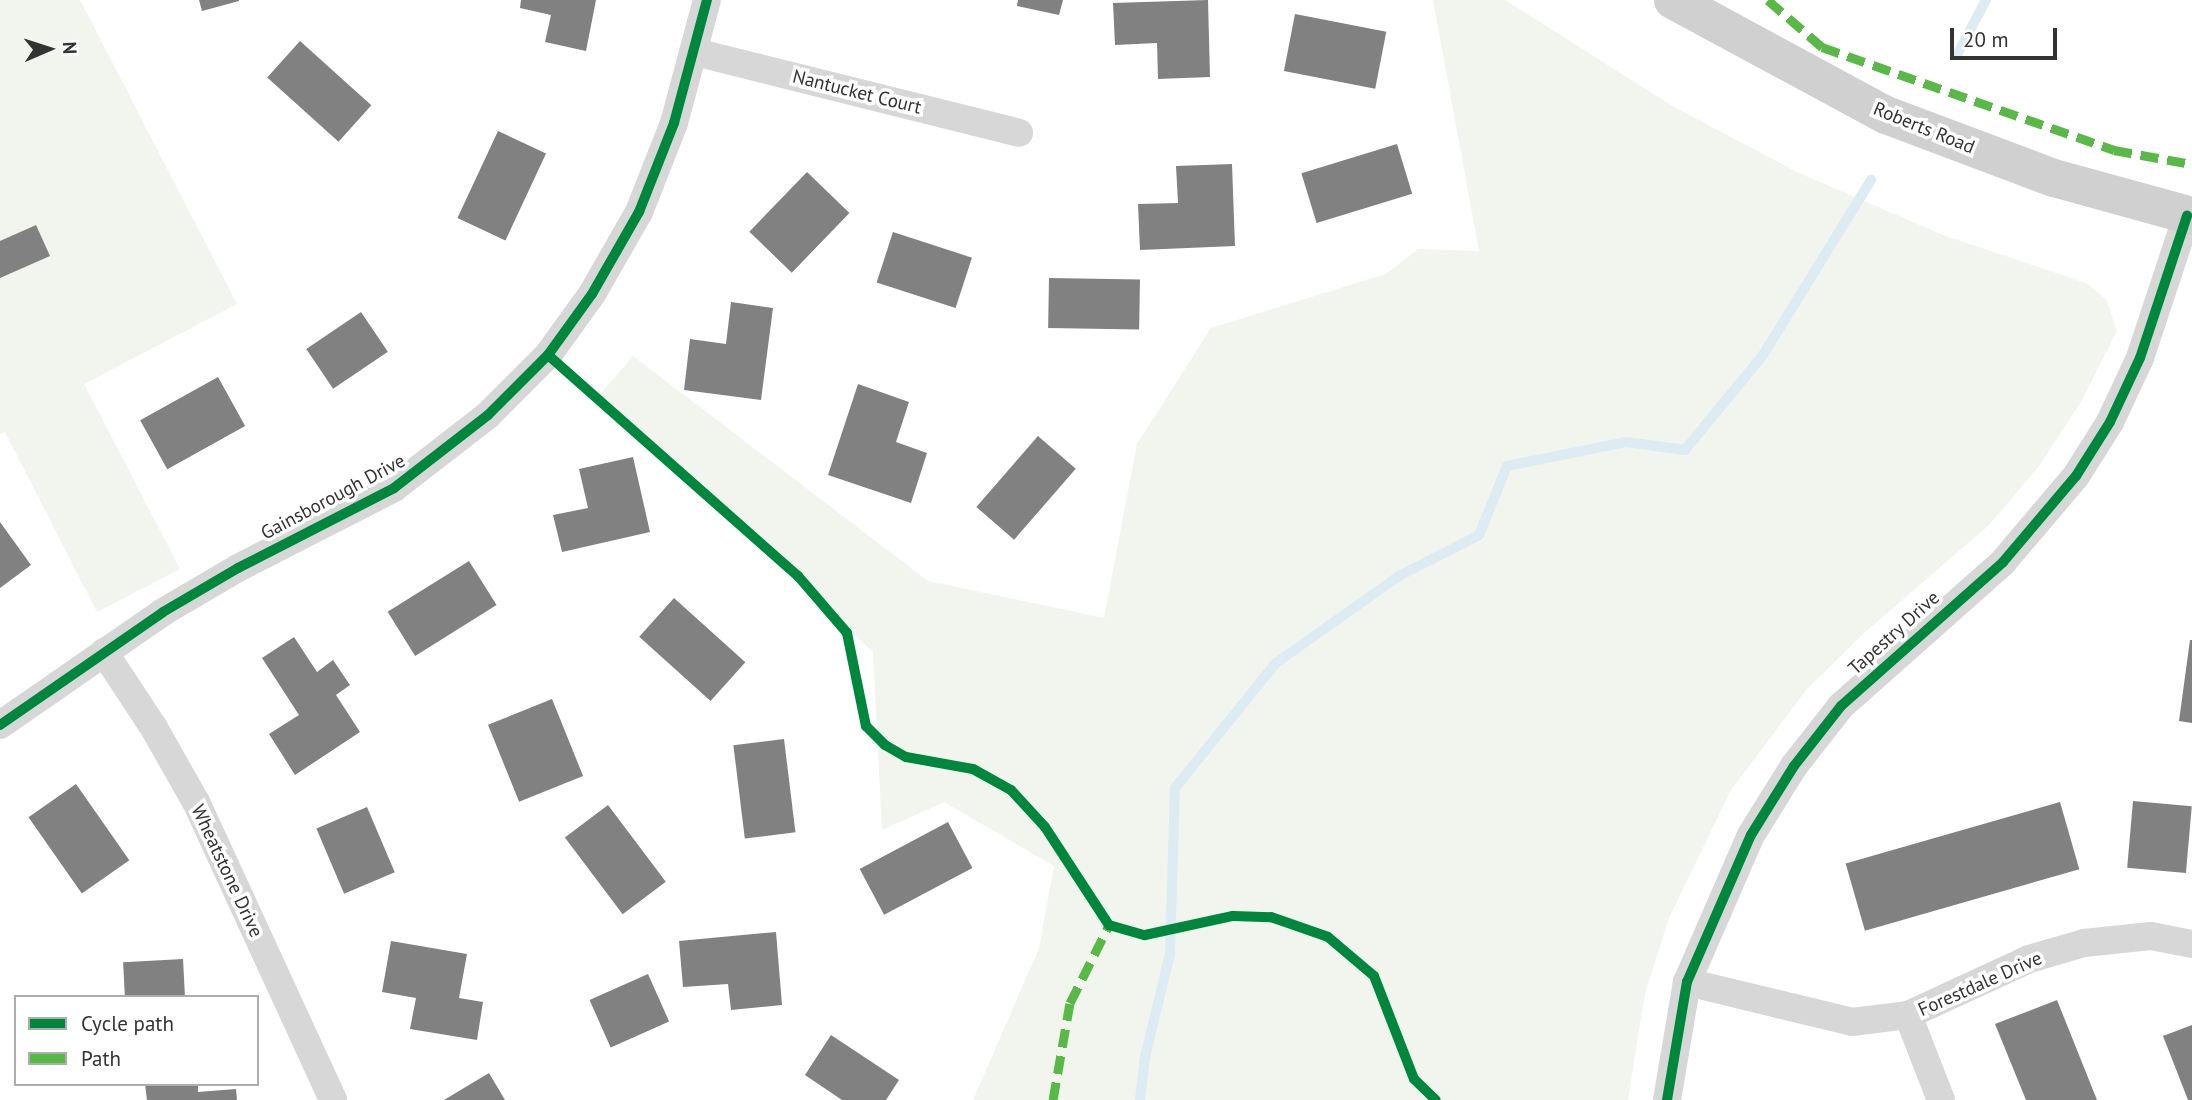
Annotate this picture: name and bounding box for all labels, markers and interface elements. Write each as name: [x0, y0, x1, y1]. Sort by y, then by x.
north arrow: [14, 14, 84, 84]
scale bar: [1954, 14, 2061, 58]
text: 20 m: [1963, 26, 2009, 53]
text: N: [58, 41, 82, 55]
street label: Nantucket Court: [790, 65, 924, 119]
street label: Roberts Road: [1870, 97, 1978, 159]
street label: Gainsborough Drive: [257, 449, 409, 545]
street label: Tapestry Drive: [1844, 586, 1944, 680]
street label: Wheatstone Drive: [186, 801, 268, 941]
street label: Forestdale Drive: [1915, 947, 2045, 1021]
legend: [14, 995, 259, 1086]
text: Cycle path: [81, 1010, 174, 1037]
text: Path: [81, 1045, 121, 1072]

